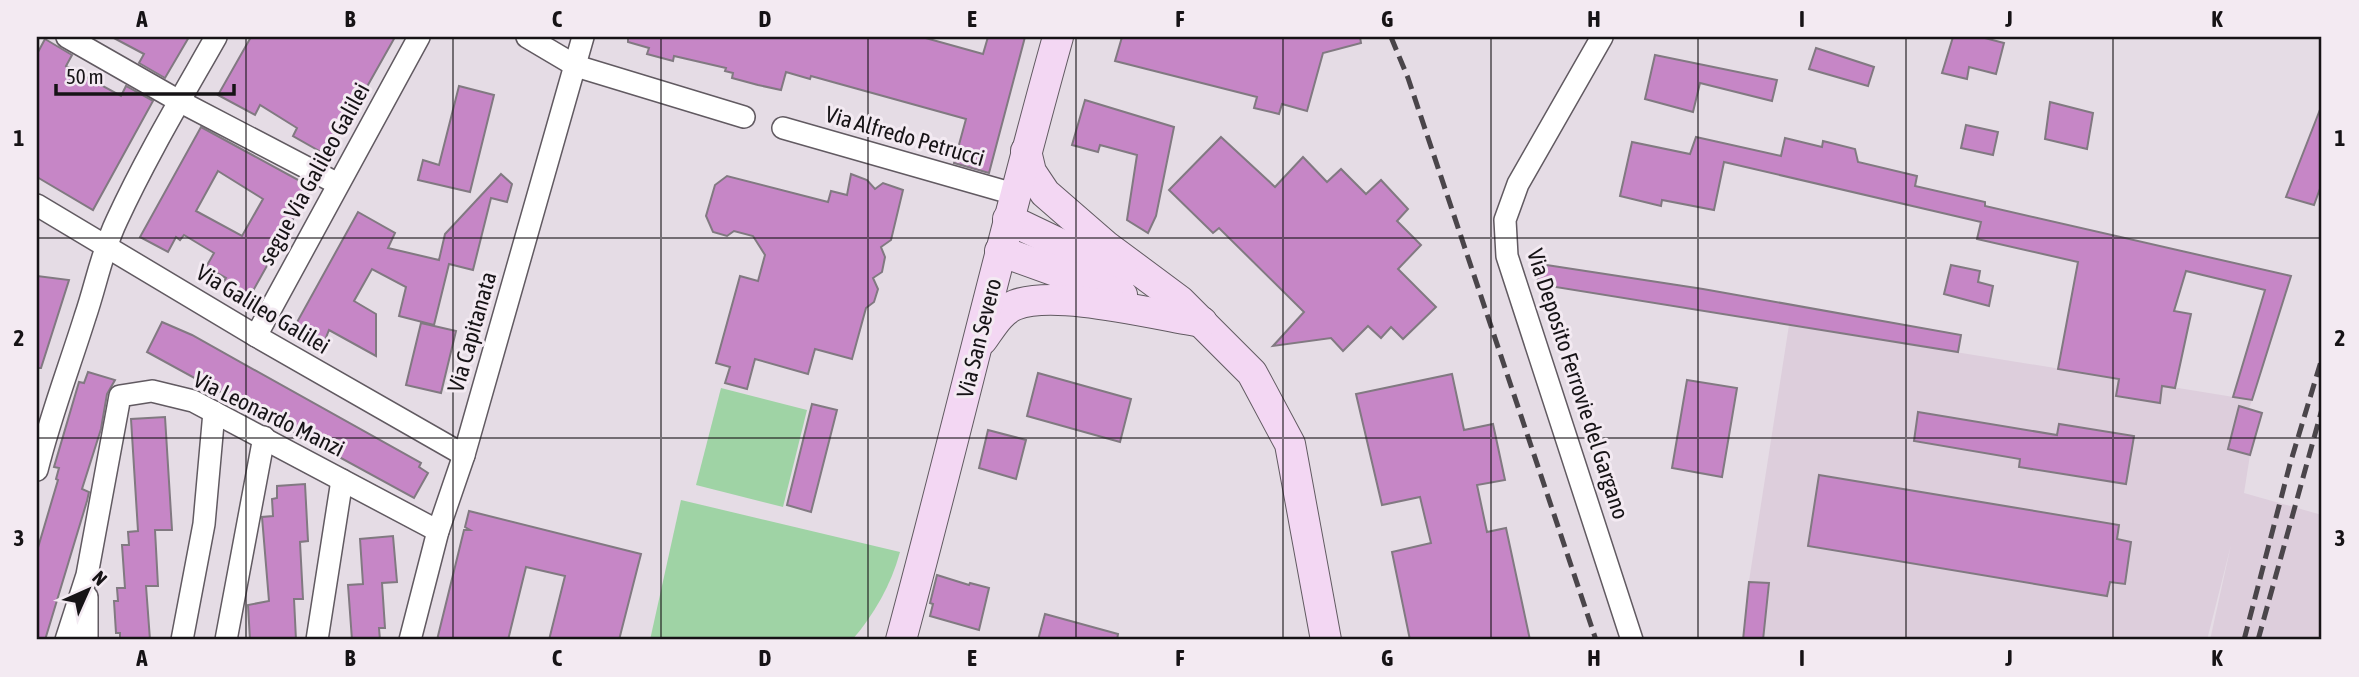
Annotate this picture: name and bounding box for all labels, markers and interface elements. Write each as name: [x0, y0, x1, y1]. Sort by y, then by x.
text: A: [135, 6, 148, 32]
text: B: [345, 6, 356, 32]
text: C: [552, 6, 563, 32]
text: D: [759, 6, 772, 32]
text: E: [967, 6, 977, 32]
text: F: [1175, 6, 1185, 32]
text: G: [1381, 6, 1393, 32]
text: H: [1587, 6, 1601, 32]
text: I: [1799, 6, 1805, 32]
text: J: [2004, 6, 2013, 32]
text: K: [2211, 6, 2223, 32]
scale bar: [56, 52, 234, 96]
text: 50 m: [66, 64, 104, 88]
street label: segue Via Galileo Galilei: [253, 79, 375, 269]
street label: Via Alfredo Petrucci: [822, 101, 988, 171]
text: 1: [14, 125, 25, 151]
text: 1: [2335, 125, 2346, 151]
street label: Via Deposito Ferrovie del Gargano: [1522, 246, 1634, 522]
street label: Via Galileo Galilei: [192, 259, 334, 359]
street label: Via Capitanata: [442, 269, 502, 395]
street label: Via San Severo: [952, 276, 1006, 400]
text: 2: [14, 325, 24, 351]
text: 2: [2335, 325, 2345, 351]
street label: Via Leonardo Manzi: [189, 366, 349, 462]
text: 3: [14, 525, 24, 551]
text: 3: [2335, 525, 2345, 551]
north arrow: [52, 554, 122, 624]
text: N: [88, 566, 112, 590]
text: A: [135, 645, 148, 671]
text: B: [345, 645, 356, 671]
text: C: [552, 645, 563, 671]
text: D: [759, 645, 772, 671]
text: E: [967, 645, 977, 671]
text: F: [1175, 645, 1185, 671]
text: G: [1381, 645, 1393, 671]
text: H: [1587, 645, 1601, 671]
text: I: [1799, 645, 1805, 671]
text: J: [2004, 645, 2013, 671]
text: K: [2211, 645, 2223, 671]

